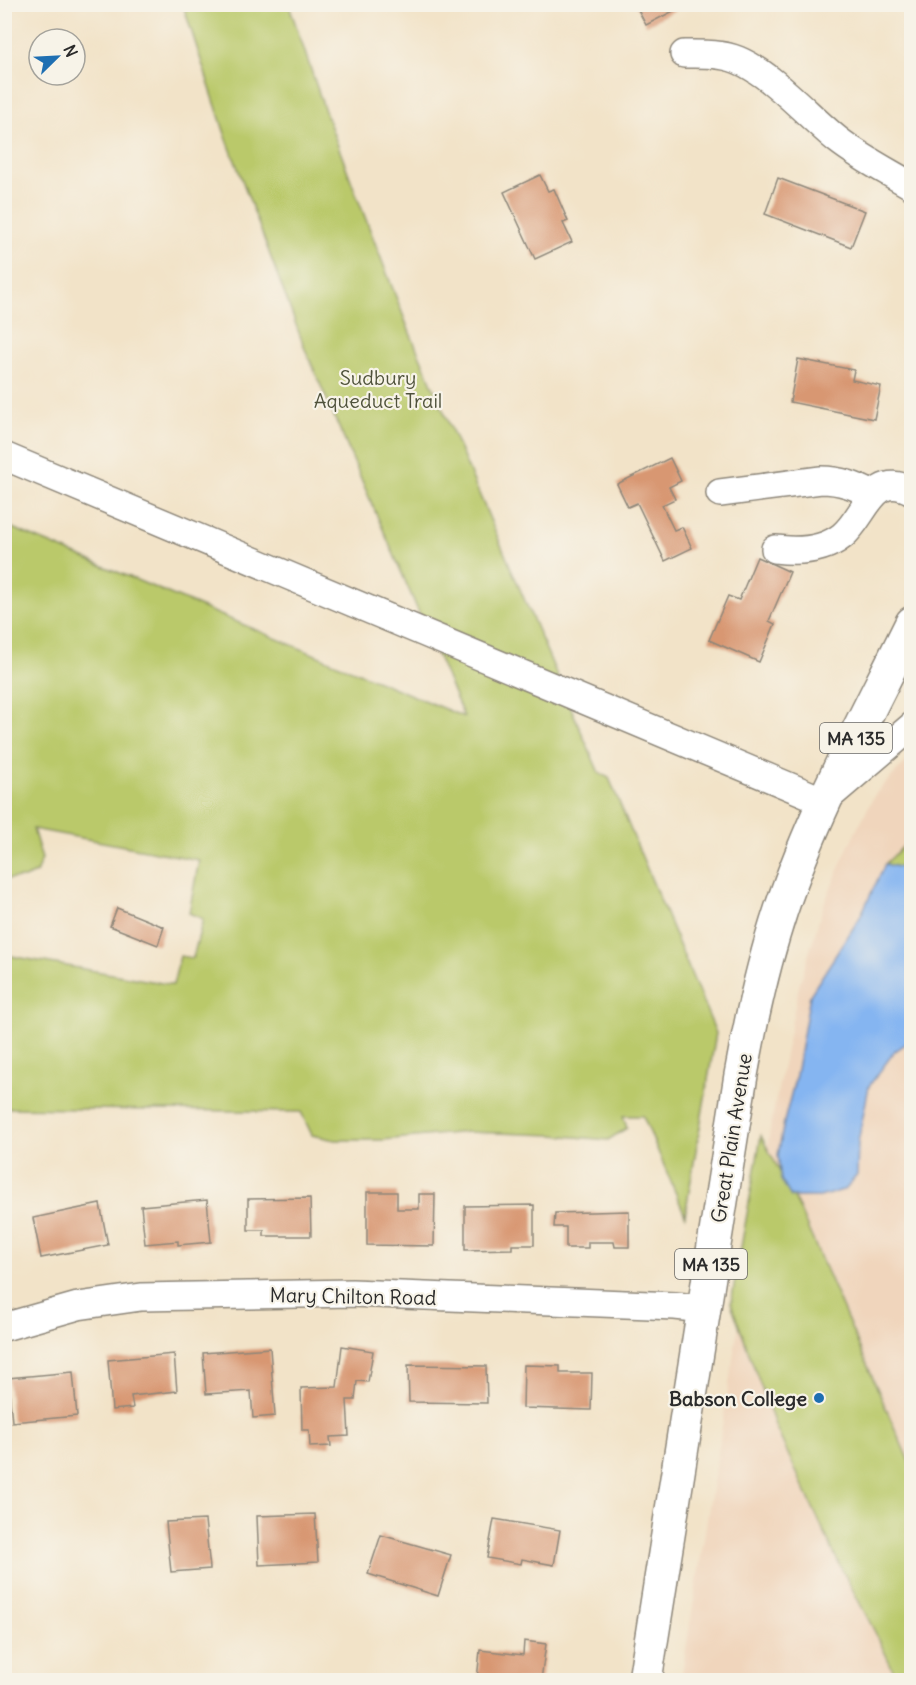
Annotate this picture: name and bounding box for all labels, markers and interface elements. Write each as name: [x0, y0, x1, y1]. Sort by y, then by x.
north arrow: [27, 27, 87, 87]
text: N: [59, 42, 82, 60]
park label: Sudbury Aqueduct Trail: [314, 365, 442, 413]
road number: MA 135: [820, 723, 892, 753]
street label: Great Plain Avenue: [705, 1051, 757, 1225]
road number: MA 135: [675, 1249, 747, 1279]
street label: Mary Chilton Road: [269, 1282, 437, 1310]
place label: Babson College: [669, 1386, 807, 1411]
marker: Babson College: [812, 1391, 826, 1405]

